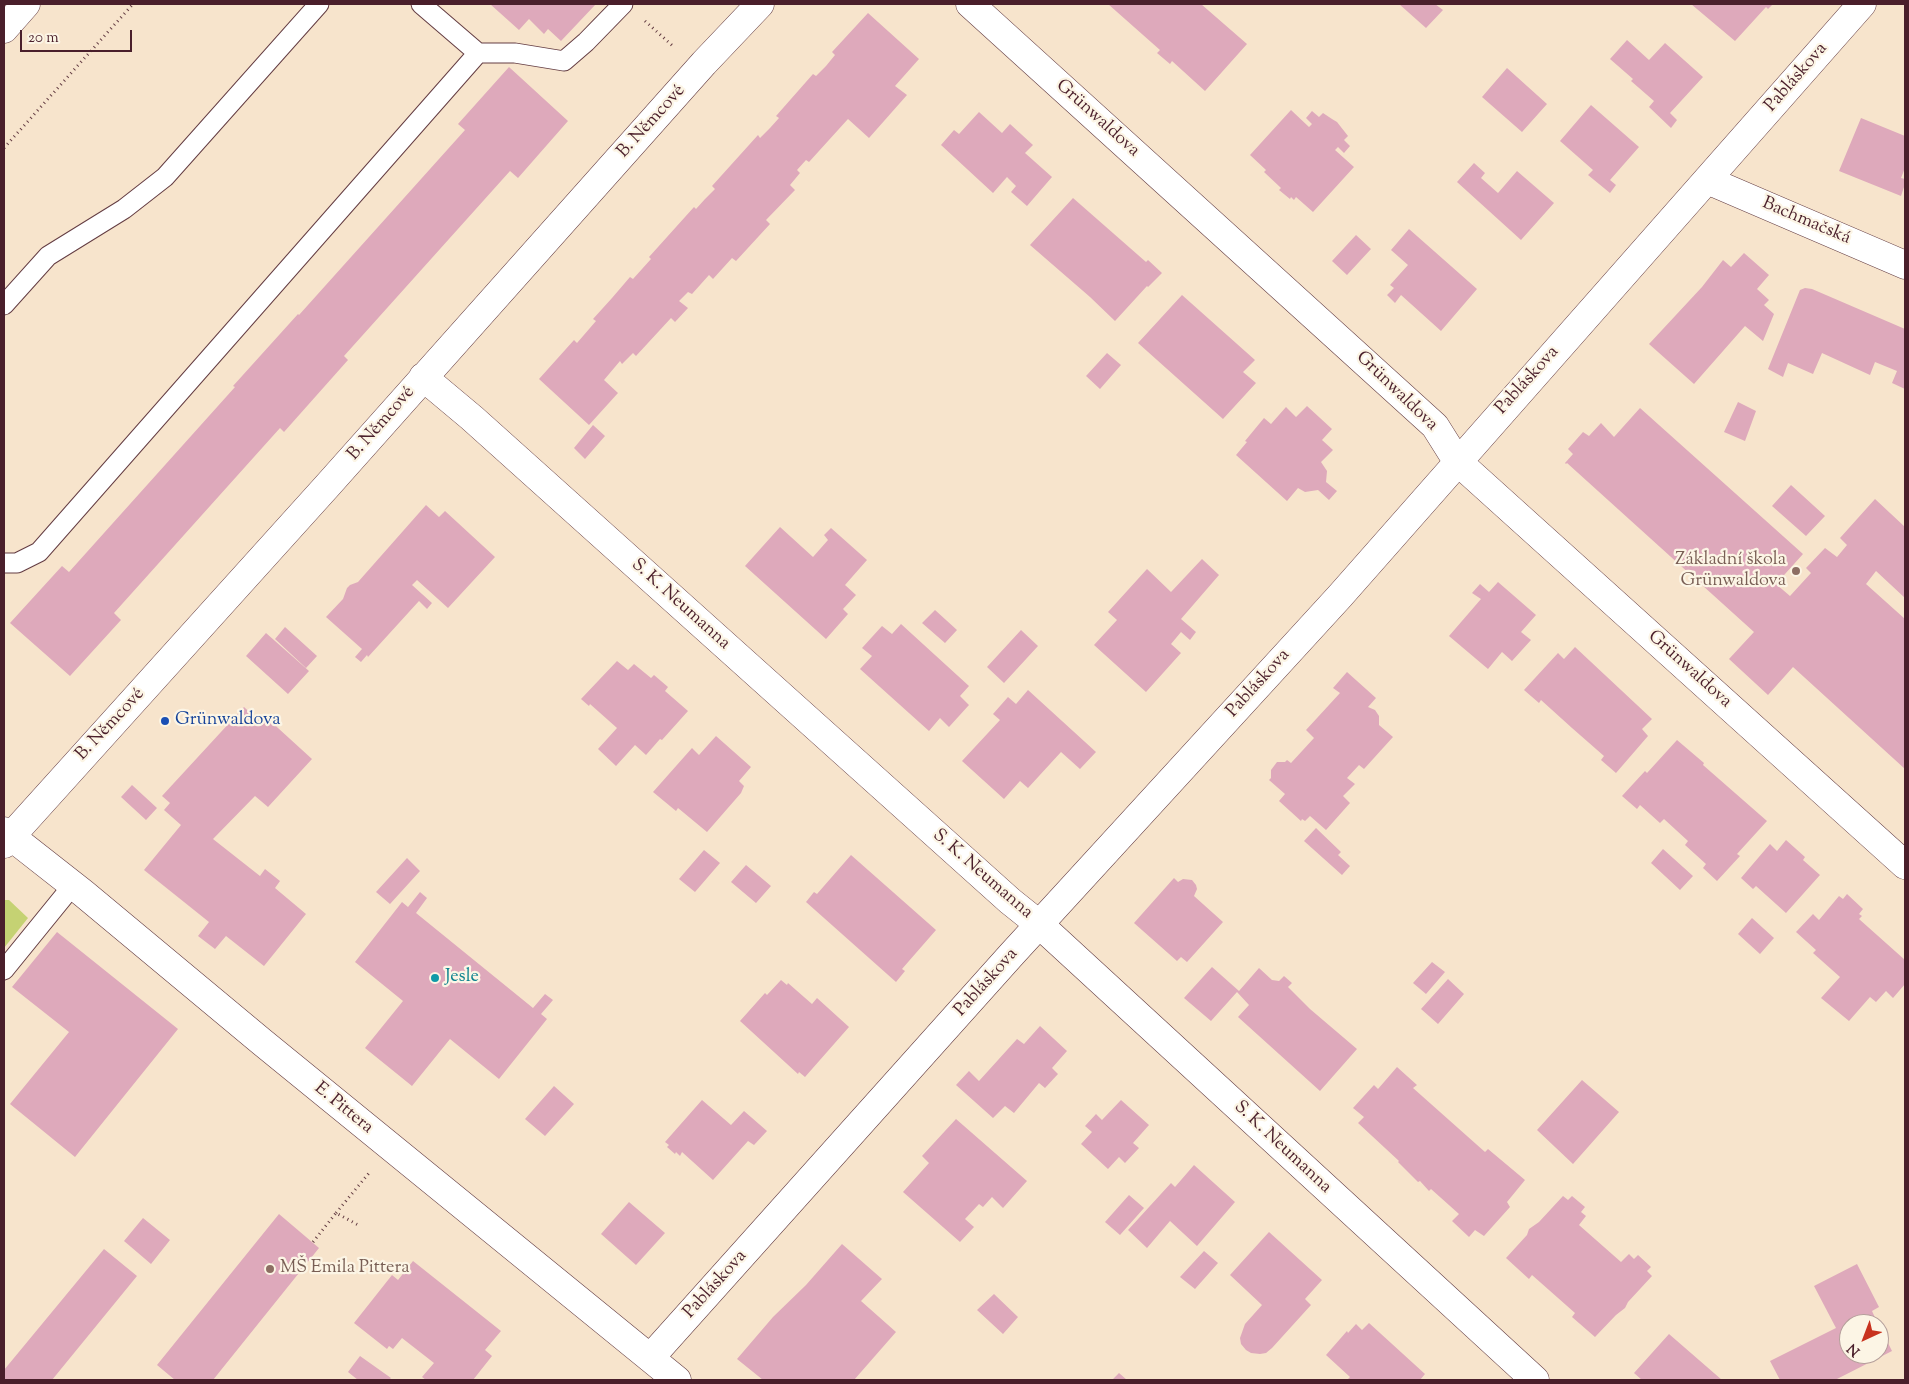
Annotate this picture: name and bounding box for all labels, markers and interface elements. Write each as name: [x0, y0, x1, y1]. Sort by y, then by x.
scale bar: [22, 20, 135, 52]
text: 20 m: [28, 28, 59, 49]
street label: Pabláskova: [1761, 39, 1833, 117]
street label: Grünwaldova: [1051, 76, 1143, 162]
street label: B. Němcové: [613, 81, 691, 163]
street label: Bachmačská: [1758, 194, 1854, 250]
street label: Pabláskova: [1492, 342, 1564, 420]
street label: Grünwaldova: [1351, 348, 1441, 436]
street label: B. Němcové: [344, 383, 420, 465]
place label: Základní škola Grünwaldova: [1675, 550, 1786, 592]
street label: S. K. Neumanna: [626, 555, 734, 655]
marker: Základní škola Grünwaldova: [1790, 565, 1802, 577]
street label: Grünwaldova: [1643, 627, 1735, 713]
street label: Pabláskova: [1223, 645, 1295, 723]
street label: B. Němcové: [72, 684, 150, 766]
place label: Grünwaldova: [175, 710, 281, 732]
marker: Grünwaldova: [159, 715, 171, 727]
street label: S. K. Neumanna: [928, 826, 1036, 924]
street label: Pabláskova: [951, 944, 1023, 1022]
place label: Jesle: [445, 967, 479, 989]
marker: Jesle: [429, 972, 441, 984]
street label: E. Pittera: [309, 1079, 377, 1139]
street label: S. K. Neumanna: [1229, 1097, 1335, 1199]
street label: Pabláskova: [680, 1246, 752, 1324]
place label: MŠ Emila Pittera: [280, 1258, 410, 1280]
marker: MŠ Emila Pittera: [264, 1263, 276, 1275]
north arrow: [1839, 1314, 1889, 1364]
text: N: [1844, 1338, 1865, 1360]

